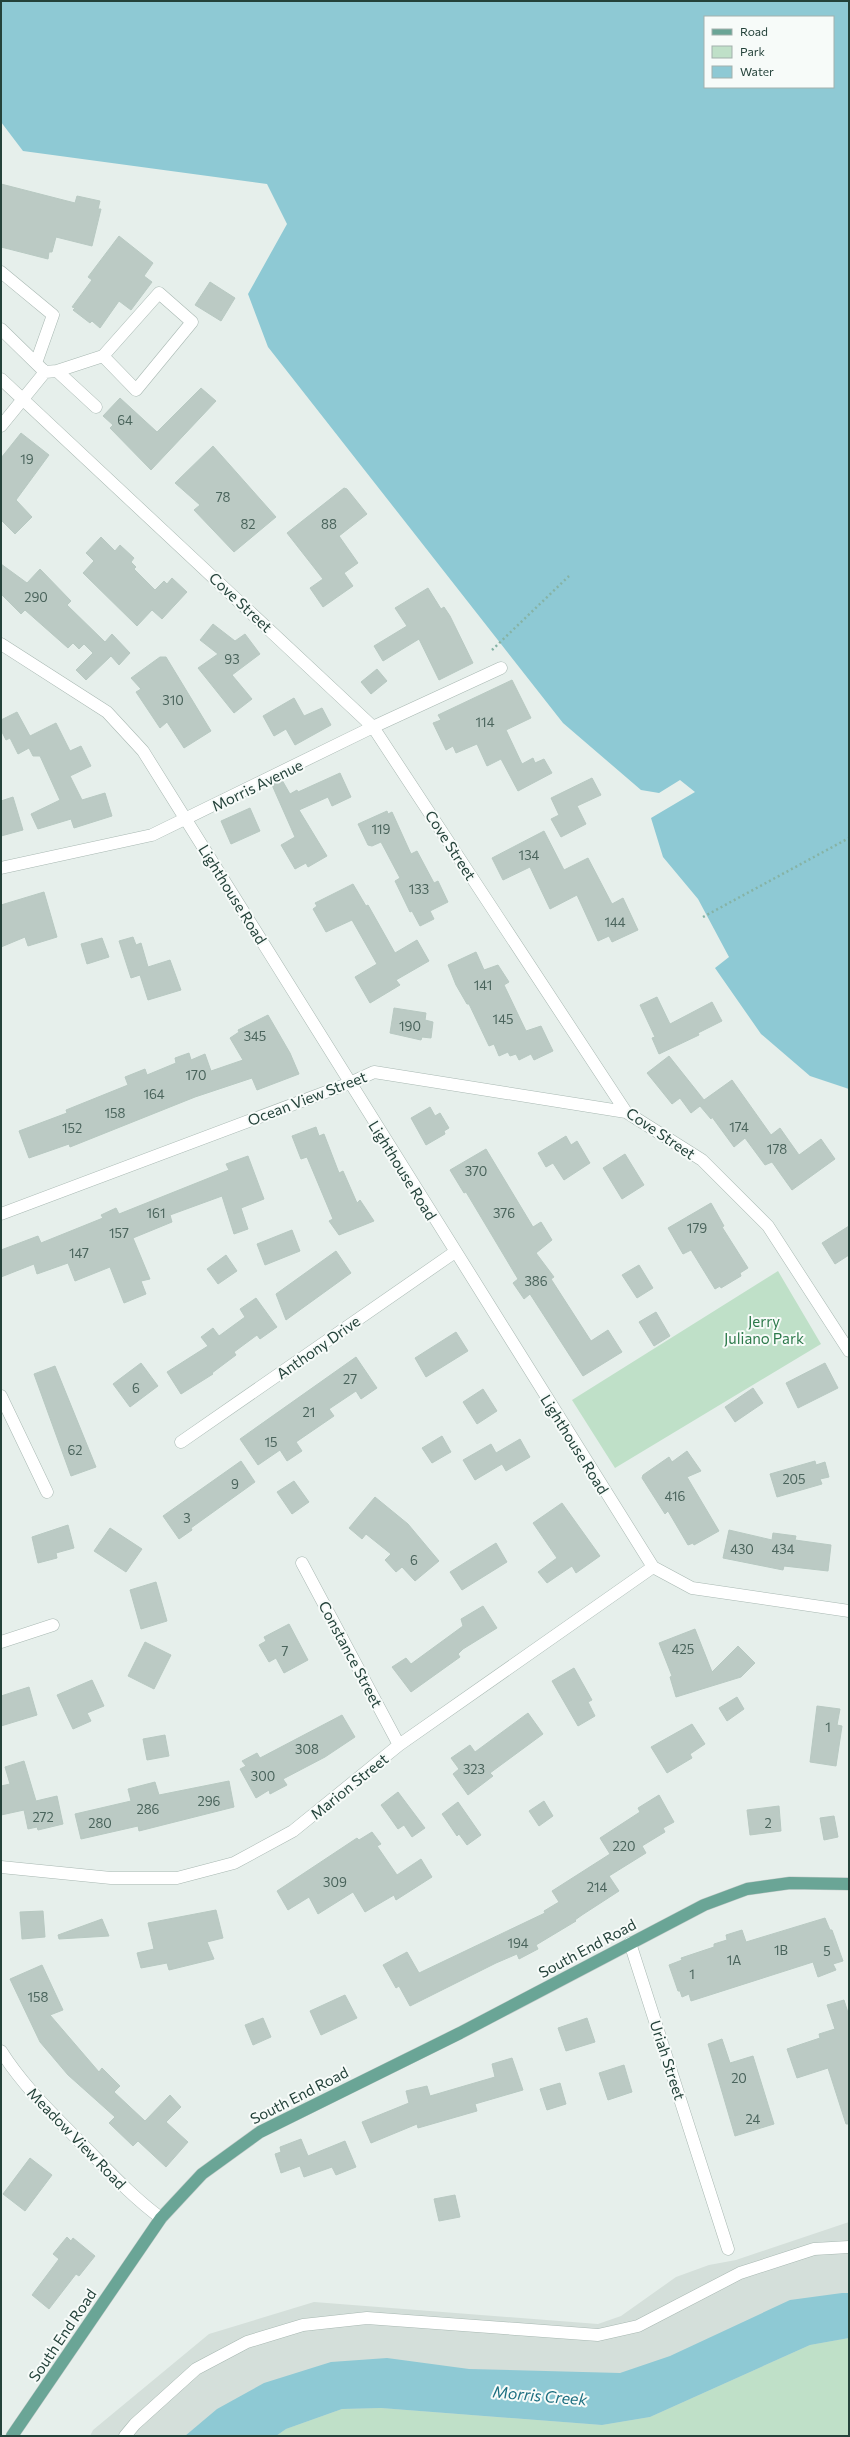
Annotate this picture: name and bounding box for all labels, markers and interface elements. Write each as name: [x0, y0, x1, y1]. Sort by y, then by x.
legend: [704, 16, 834, 88]
text: Road: [740, 24, 768, 38]
text: Park: [740, 44, 766, 58]
text: Water: [740, 64, 774, 78]
house number: 64: [117, 412, 133, 428]
house number: 19: [20, 451, 34, 467]
house number: 78: [216, 489, 230, 505]
house number: 82: [240, 516, 256, 532]
house number: 88: [321, 516, 337, 532]
street label: Cove Street: [206, 568, 276, 636]
house number: 290: [24, 589, 48, 605]
house number: 93: [224, 651, 240, 667]
house number: 310: [162, 692, 184, 708]
house number: 114: [476, 714, 495, 730]
street label: Morris Avenue: [209, 755, 305, 815]
street label: Cove Street: [422, 807, 480, 883]
house number: 119: [371, 821, 391, 837]
street label: Lighthouse Road: [195, 841, 271, 947]
house number: 134: [519, 847, 540, 863]
house number: 133: [409, 881, 429, 897]
house number: 144: [604, 914, 626, 930]
house number: 141: [474, 977, 492, 993]
house number: 145: [493, 1011, 513, 1027]
house number: 190: [399, 1018, 421, 1034]
house number: 345: [244, 1028, 266, 1044]
house number: 170: [186, 1067, 206, 1083]
street label: Ocean View Street: [245, 1067, 369, 1129]
house number: 164: [143, 1086, 165, 1102]
street label: Cove Street: [623, 1103, 699, 1163]
house number: 158: [105, 1105, 126, 1121]
street label: Lighthouse Road: [365, 1117, 441, 1223]
house number: 174: [729, 1119, 749, 1135]
house number: 152: [62, 1120, 82, 1136]
house number: 178: [767, 1141, 787, 1157]
house number: 370: [465, 1163, 487, 1179]
house number: 161: [146, 1205, 166, 1221]
house number: 376: [493, 1205, 515, 1221]
house number: 179: [687, 1220, 707, 1236]
house number: 157: [109, 1225, 129, 1241]
house number: 147: [69, 1245, 89, 1261]
house number: 386: [524, 1273, 548, 1289]
street label: Anthony Drive: [273, 1311, 363, 1382]
park label: Jerry Juliano Park: [724, 1312, 804, 1347]
house number: 27: [343, 1371, 357, 1387]
house number: 6: [132, 1380, 140, 1396]
street label: Lighthouse Road: [537, 1391, 613, 1497]
house number: 21: [303, 1404, 315, 1420]
house number: 15: [264, 1434, 278, 1450]
house number: 62: [67, 1442, 83, 1458]
house number: 205: [782, 1471, 806, 1487]
house number: 9: [231, 1476, 239, 1492]
house number: 416: [665, 1488, 686, 1504]
house number: 3: [183, 1510, 191, 1526]
house number: 430: [730, 1541, 754, 1557]
house number: 434: [771, 1541, 795, 1557]
house number: 6: [410, 1552, 418, 1568]
street label: Constance Street: [315, 1598, 387, 1710]
house number: 425: [672, 1641, 694, 1657]
house number: 7: [282, 1643, 289, 1659]
house number: 1: [825, 1719, 831, 1735]
house number: 308: [295, 1741, 319, 1757]
street label: Marion Street: [307, 1749, 391, 1823]
house number: 323: [463, 1761, 485, 1777]
house number: 300: [251, 1768, 275, 1784]
house number: 296: [198, 1793, 221, 1809]
house number: 286: [137, 1801, 160, 1817]
house number: 272: [32, 1809, 54, 1825]
house number: 280: [88, 1815, 112, 1831]
house number: 2: [764, 1815, 772, 1831]
house number: 220: [613, 1838, 635, 1854]
house number: 309: [323, 1874, 347, 1890]
house number: 214: [587, 1879, 607, 1895]
street label: South End Road: [535, 1915, 639, 1981]
house number: 194: [507, 1935, 529, 1951]
house number: 1B: [774, 1942, 788, 1958]
house number: 5: [823, 1943, 831, 1959]
house number: 1A: [727, 1952, 741, 1968]
house number: 1: [689, 1966, 695, 1982]
house number: 158: [28, 1989, 49, 2005]
street label: Uriah Street: [647, 2018, 689, 2102]
street label: South End Road: [247, 2063, 351, 2127]
house number: 20: [731, 2070, 747, 2086]
street label: Meadow View Road: [24, 2084, 130, 2192]
house number: 24: [746, 2111, 761, 2127]
street label: South End Road: [24, 2285, 100, 2385]
water label: Morris Creek: [492, 2381, 588, 2409]

